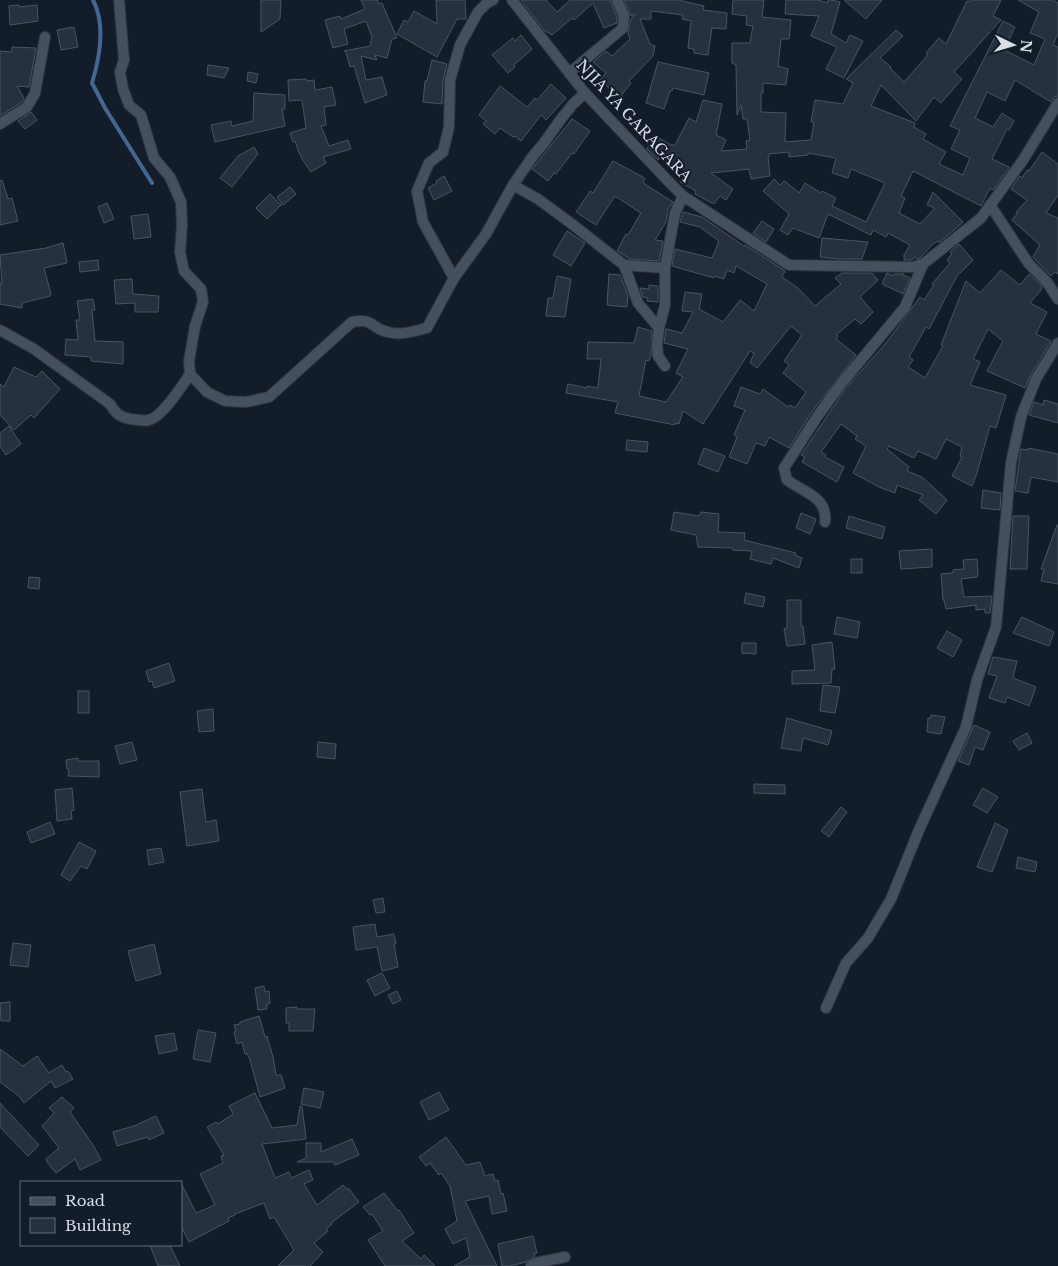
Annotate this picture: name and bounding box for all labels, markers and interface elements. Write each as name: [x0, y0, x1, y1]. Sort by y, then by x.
north arrow: [988, 20, 1038, 70]
text: N: [1016, 39, 1035, 53]
street label: NJIA YA GARAGARA: [573, 55, 696, 186]
legend: [20, 1181, 182, 1246]
text: Road: [65, 1191, 105, 1210]
text: Building: [65, 1216, 132, 1235]

